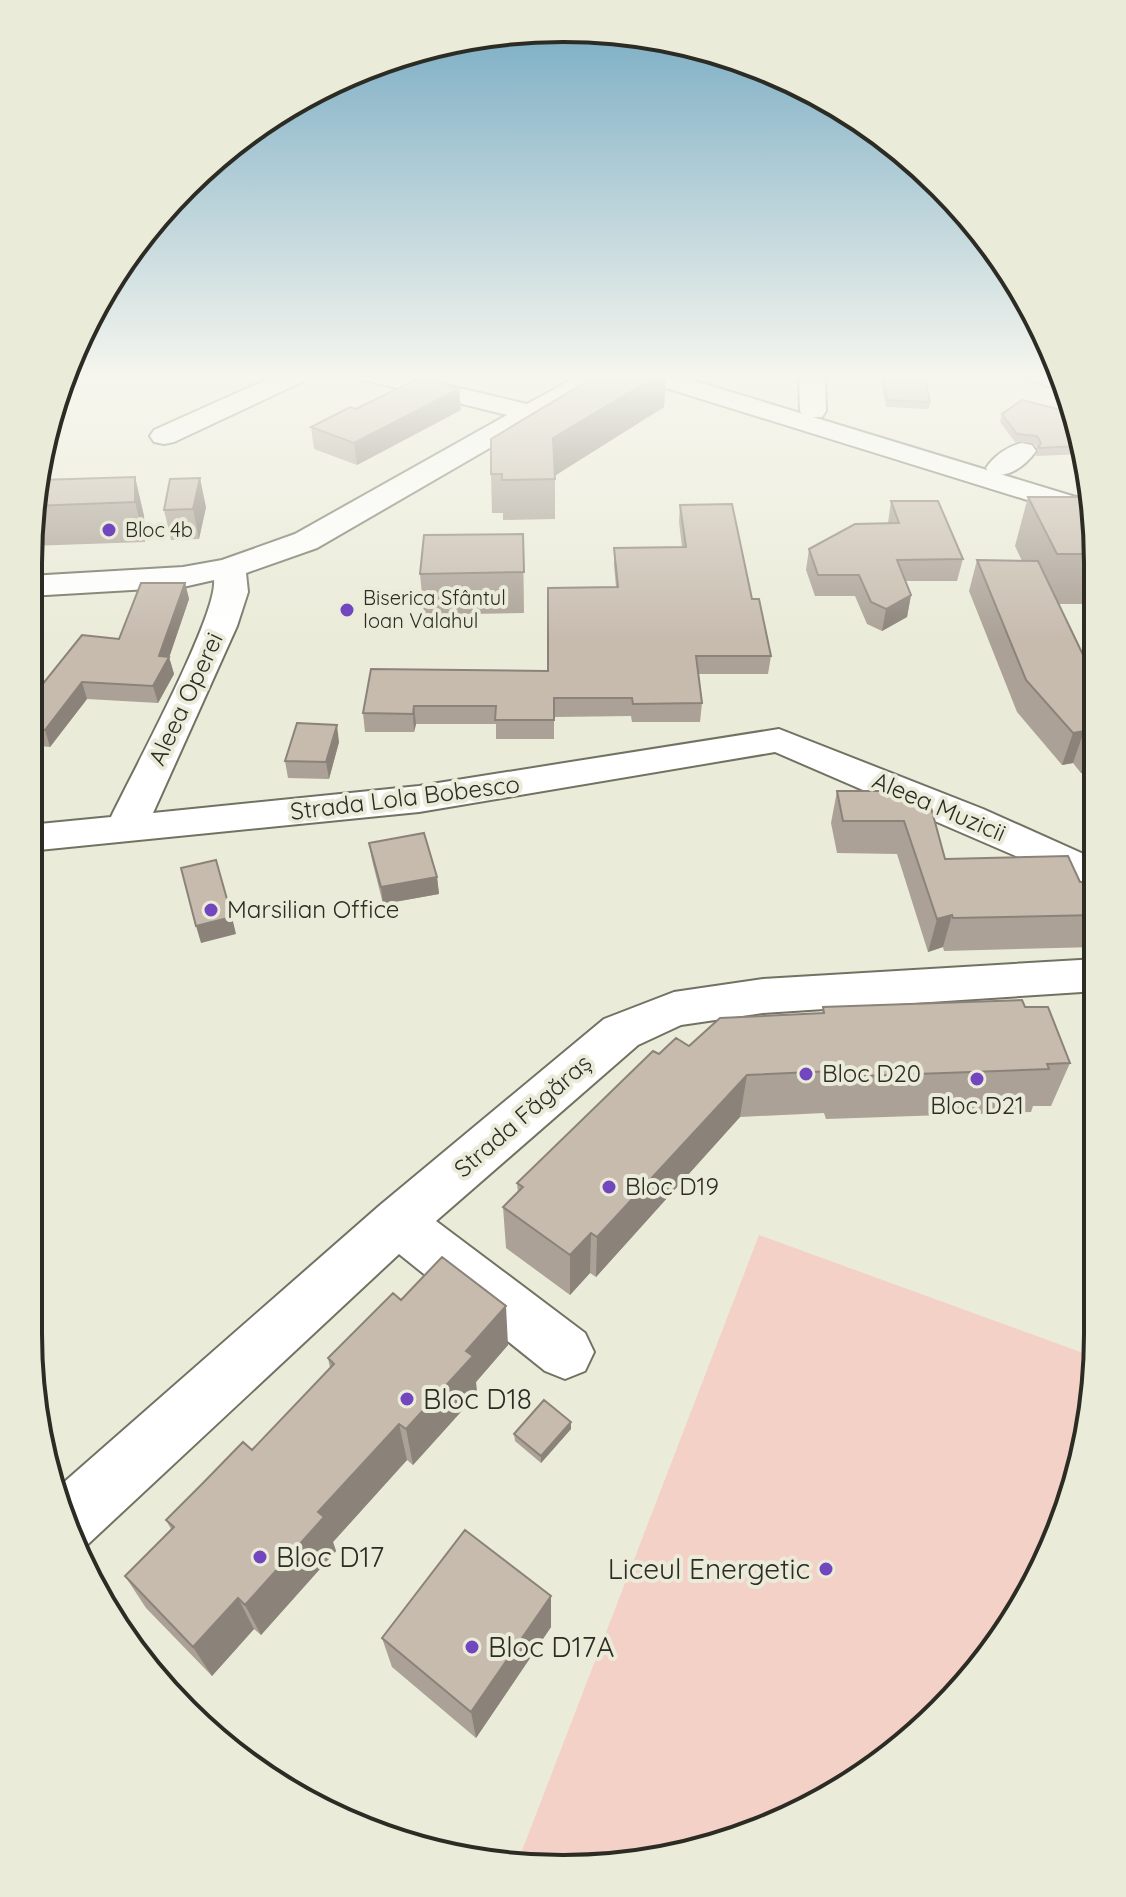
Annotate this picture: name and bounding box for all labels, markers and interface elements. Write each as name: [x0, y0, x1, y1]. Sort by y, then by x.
place label: Bloc 4b: [125, 517, 193, 542]
marker: Bloc 4b: [100, 521, 118, 539]
place label: Biserica Sfântul Ioan Valahul: [363, 585, 506, 633]
marker: Biserica Sfântul Ioan Valahul: [338, 601, 356, 619]
street label: Aleea Operei: [141, 627, 229, 770]
street label: Aleea Muzicii: [868, 765, 1011, 848]
street label: Strada Lola Bobesco: [288, 768, 521, 826]
place label: Marsilian Office: [227, 894, 399, 924]
marker: Marsilian Office: [202, 901, 220, 919]
street label: Strada Făgăraș: [447, 1047, 597, 1183]
place label: Bloc D20: [822, 1058, 921, 1088]
marker: Bloc D20: [797, 1065, 815, 1083]
marker: Bloc D21: [968, 1070, 986, 1088]
place label: Bloc D21: [930, 1090, 1024, 1120]
place label: Bloc D19: [625, 1171, 719, 1201]
marker: Bloc D19: [600, 1178, 618, 1196]
place label: Bloc D18: [423, 1381, 532, 1416]
marker: Bloc D18: [398, 1390, 416, 1408]
place label: Bloc D17: [276, 1539, 384, 1574]
marker: Bloc D17: [251, 1548, 269, 1566]
place label: Liceul Energetic: [608, 1551, 810, 1586]
marker: Liceul Energetic: [817, 1560, 835, 1578]
place label: Bloc D17A: [488, 1629, 614, 1664]
marker: Bloc D17A: [463, 1638, 481, 1656]

